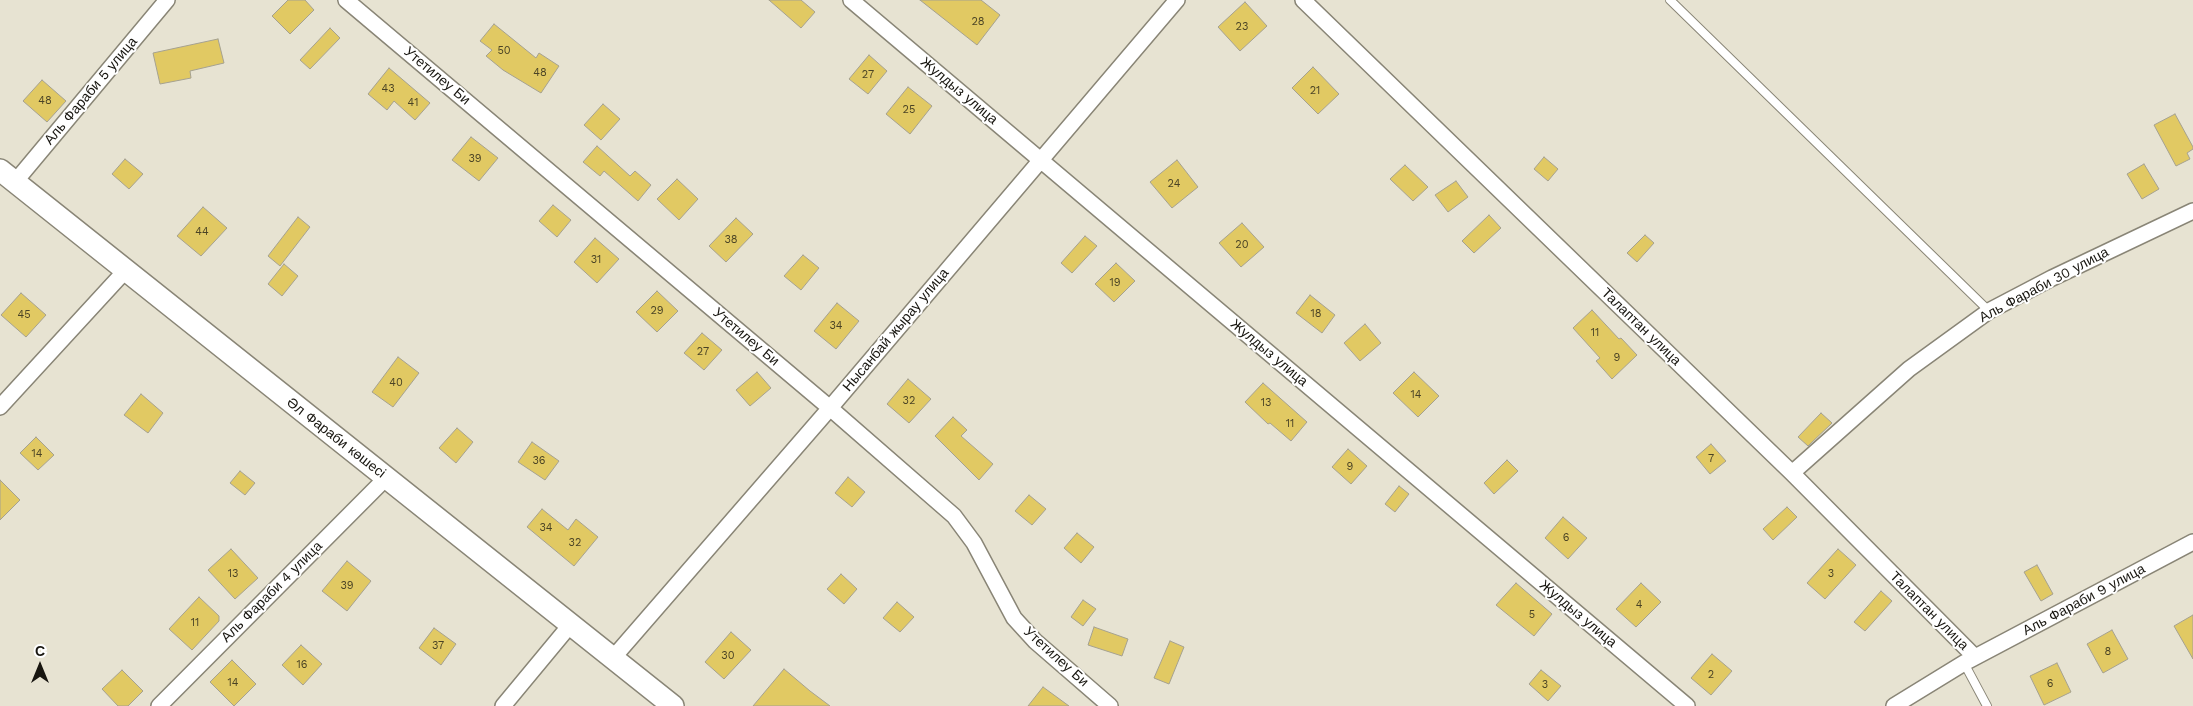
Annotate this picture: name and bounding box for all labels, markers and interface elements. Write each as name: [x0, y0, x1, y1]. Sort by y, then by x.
house number: 28: [971, 15, 985, 29]
house number: 23: [1236, 20, 1248, 34]
street label: Аль Фараби 5 улица: [41, 34, 141, 148]
street label: Утетилеу Би: [400, 43, 474, 109]
house number: 50: [497, 44, 511, 58]
street label: Жулдыз улица: [917, 54, 1001, 128]
house number: 48: [533, 66, 547, 80]
house number: 27: [862, 68, 874, 82]
house number: 43: [381, 82, 395, 96]
house number: 21: [1310, 84, 1320, 98]
house number: 48: [38, 94, 52, 108]
house number: 41: [408, 96, 418, 110]
house number: 25: [903, 103, 915, 117]
house number: 39: [468, 152, 482, 166]
house number: 24: [1168, 177, 1180, 191]
house number: 44: [195, 225, 209, 239]
house number: 38: [724, 233, 738, 247]
house number: 20: [1235, 238, 1249, 252]
street label: Аль Фараби 30 улица: [1976, 244, 2112, 326]
house number: 31: [591, 253, 601, 267]
street label: Нысанбай жырау улица: [839, 265, 953, 395]
house number: 19: [1109, 276, 1121, 290]
street label: Талаптан улица: [1598, 285, 1684, 369]
house number: 29: [650, 304, 664, 318]
street label: Утетилеу Би: [709, 304, 783, 370]
house number: 18: [1310, 307, 1322, 321]
house number: 45: [17, 308, 31, 322]
street label: Жулдыз улица: [1227, 316, 1311, 390]
house number: 34: [829, 319, 843, 333]
house number: 11: [1591, 326, 1599, 340]
house number: 27: [697, 345, 709, 359]
house number: 9: [1614, 351, 1620, 365]
house number: 40: [389, 376, 403, 390]
house number: 14: [1410, 388, 1422, 402]
street label: Әл Фараби көшесі: [283, 394, 389, 482]
house number: 32: [903, 394, 915, 408]
house number: 13: [1261, 396, 1271, 410]
house number: 11: [1286, 417, 1294, 431]
house number: 14: [31, 447, 43, 461]
house number: 7: [1708, 452, 1714, 466]
house number: 36: [532, 454, 546, 468]
house number: 9: [1347, 460, 1353, 474]
house number: 34: [539, 521, 553, 535]
house number: 6: [1563, 531, 1569, 545]
house number: 32: [569, 536, 581, 550]
street label: Аль Фараби 4 улица: [218, 538, 326, 646]
street label: Аль Фараби 9 улица: [2020, 561, 2148, 639]
house number: 13: [228, 567, 238, 581]
house number: 3: [1828, 567, 1834, 581]
street label: Талаптан улица: [1886, 568, 1972, 654]
street label: Жулдыз улица: [1536, 577, 1620, 651]
house number: 39: [340, 579, 354, 593]
house number: 4: [1636, 598, 1642, 612]
house number: 5: [1529, 608, 1535, 622]
house number: 11: [191, 616, 199, 630]
street label: Утетилеу Би: [1020, 624, 1092, 690]
house number: 37: [432, 639, 444, 653]
north arrow: [15, 641, 65, 691]
text: С: [35, 643, 45, 659]
house number: 8: [2105, 645, 2111, 659]
house number: 30: [721, 649, 735, 663]
house number: 16: [297, 658, 307, 672]
house number: 2: [1708, 668, 1714, 682]
house number: 14: [227, 676, 239, 690]
house number: 6: [2047, 677, 2053, 691]
house number: 3: [1542, 678, 1548, 692]

